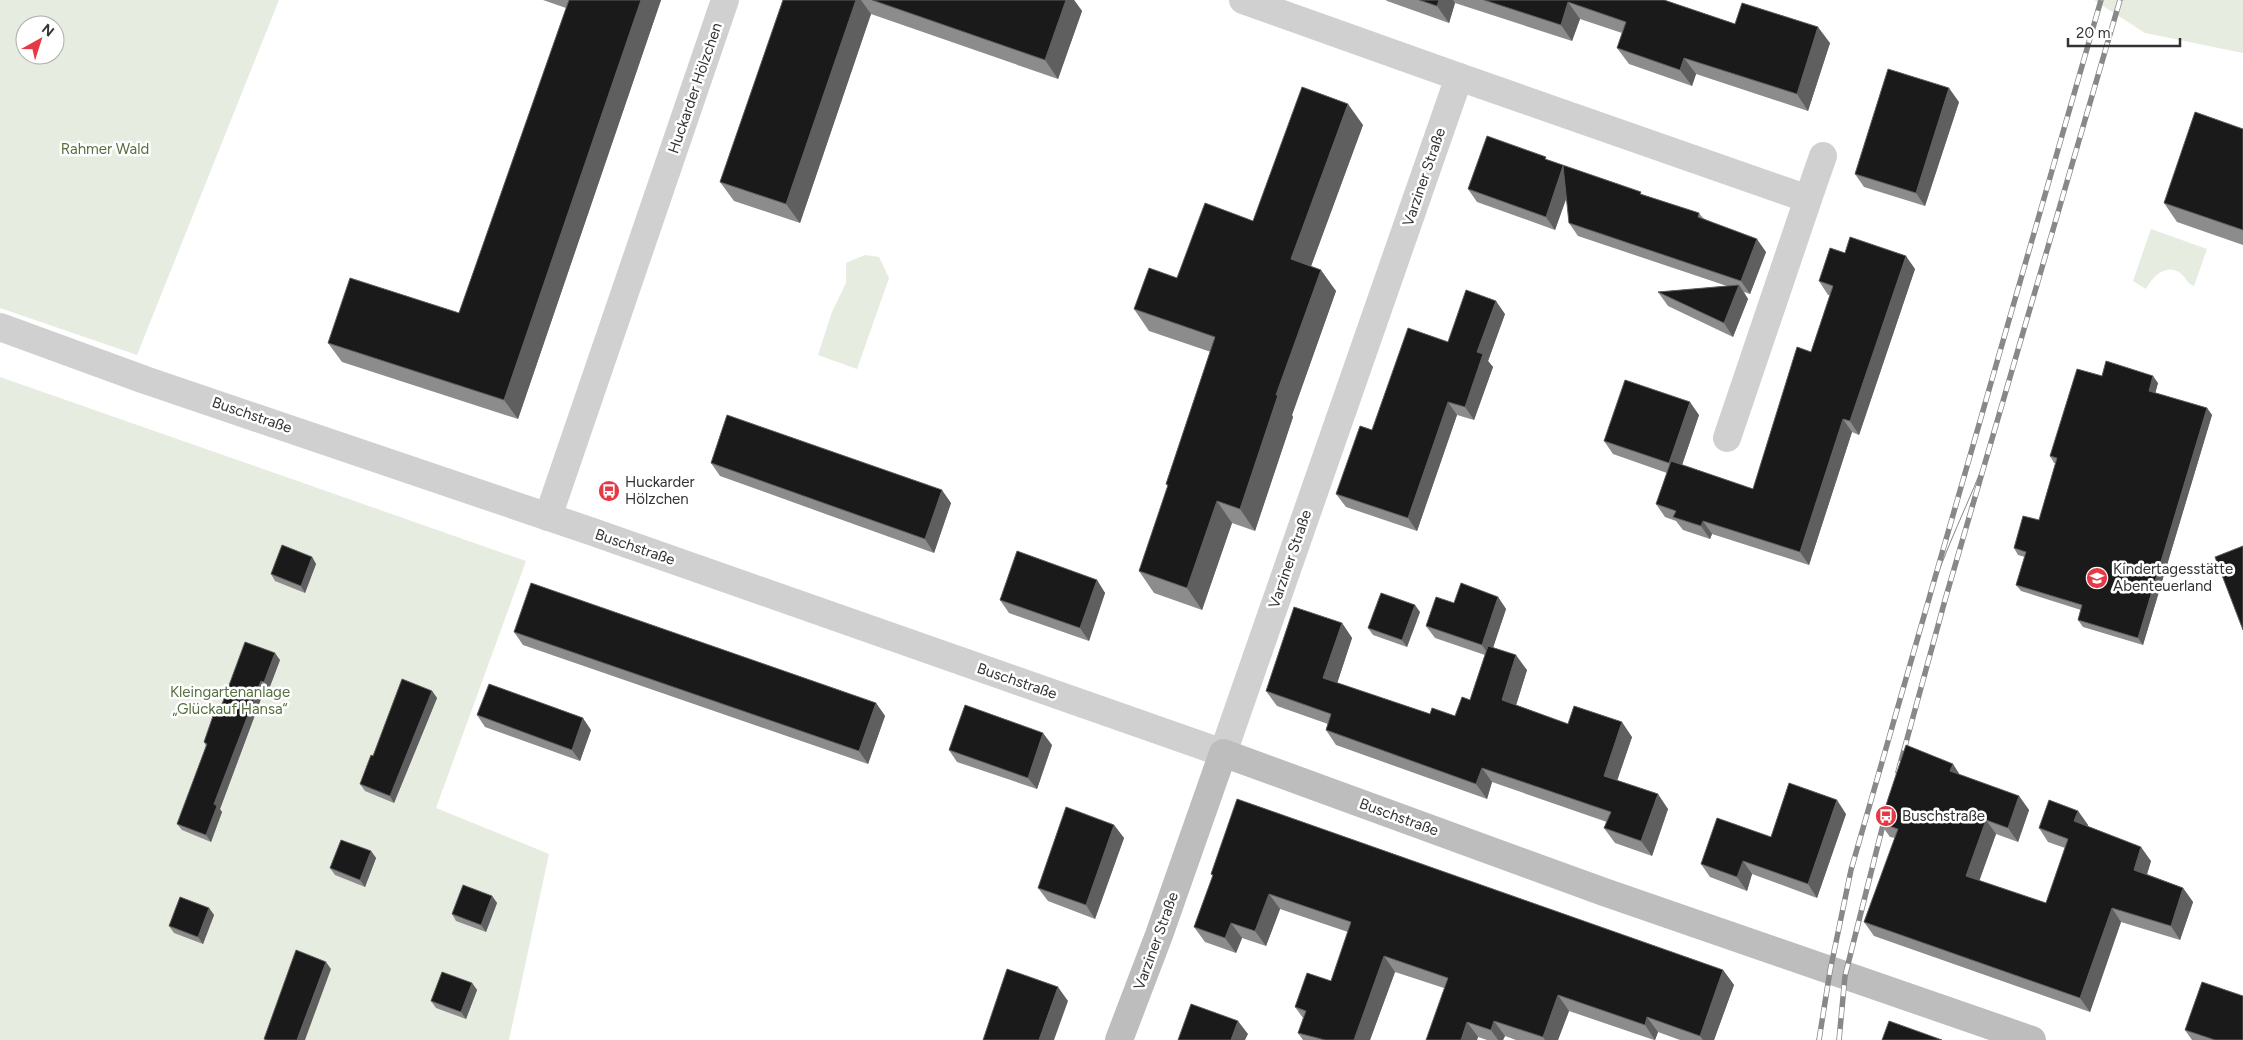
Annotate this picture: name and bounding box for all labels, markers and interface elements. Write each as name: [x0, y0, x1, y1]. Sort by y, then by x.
north arrow: [15, 15, 65, 65]
scale bar: [2068, 15, 2180, 47]
text: N: [38, 20, 57, 40]
street label: Huckarder Hölzchen: [664, 20, 726, 156]
text: 20 m: [2076, 24, 2110, 42]
street label: Varziner Straße: [1399, 125, 1449, 229]
park label: Rahmer Wald: [61, 140, 149, 158]
street label: Buschstraße: [210, 393, 294, 437]
place label: Huckarder Hölzchen: [625, 473, 695, 508]
bus stop icon: Huckarder Hölzchen: [597, 479, 621, 503]
street label: Varziner Straße: [1265, 507, 1315, 611]
street label: Buschstraße: [593, 525, 677, 569]
place label: Kindertagesstätte Abenteuerland: [2113, 560, 2233, 595]
school or university icon: Kindertagesstätte Abenteuerland: [2085, 566, 2109, 590]
street label: Buschstraße: [975, 659, 1059, 703]
park label: Kleingartenanlage „Glückauf Hansa“: [170, 683, 290, 718]
street label: Buschstraße: [1357, 794, 1441, 840]
bus stop icon: Buschstraße: [1874, 804, 1898, 828]
place label: Buschstraße: [1902, 807, 1985, 825]
street label: Varziner Straße: [1130, 890, 1182, 992]

